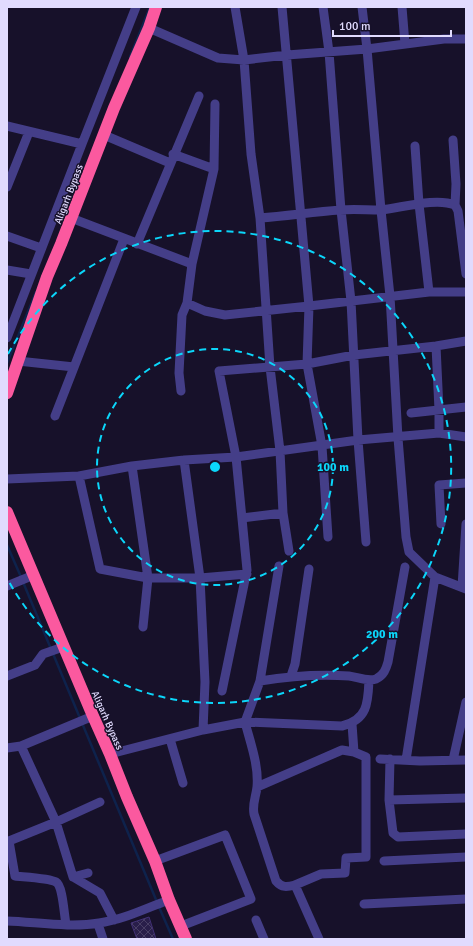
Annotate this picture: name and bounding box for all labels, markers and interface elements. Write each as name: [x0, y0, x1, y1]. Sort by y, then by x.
scale bar: [333, 12, 451, 38]
text: 100 m: [339, 19, 371, 34]
street label: Aligarh Bypass: [52, 162, 86, 226]
centre of rings: [208, 460, 222, 474]
text: 100 m: [317, 460, 349, 475]
text: 200 m: [366, 627, 398, 642]
street label: Aligarh Bypass: [89, 689, 126, 752]

